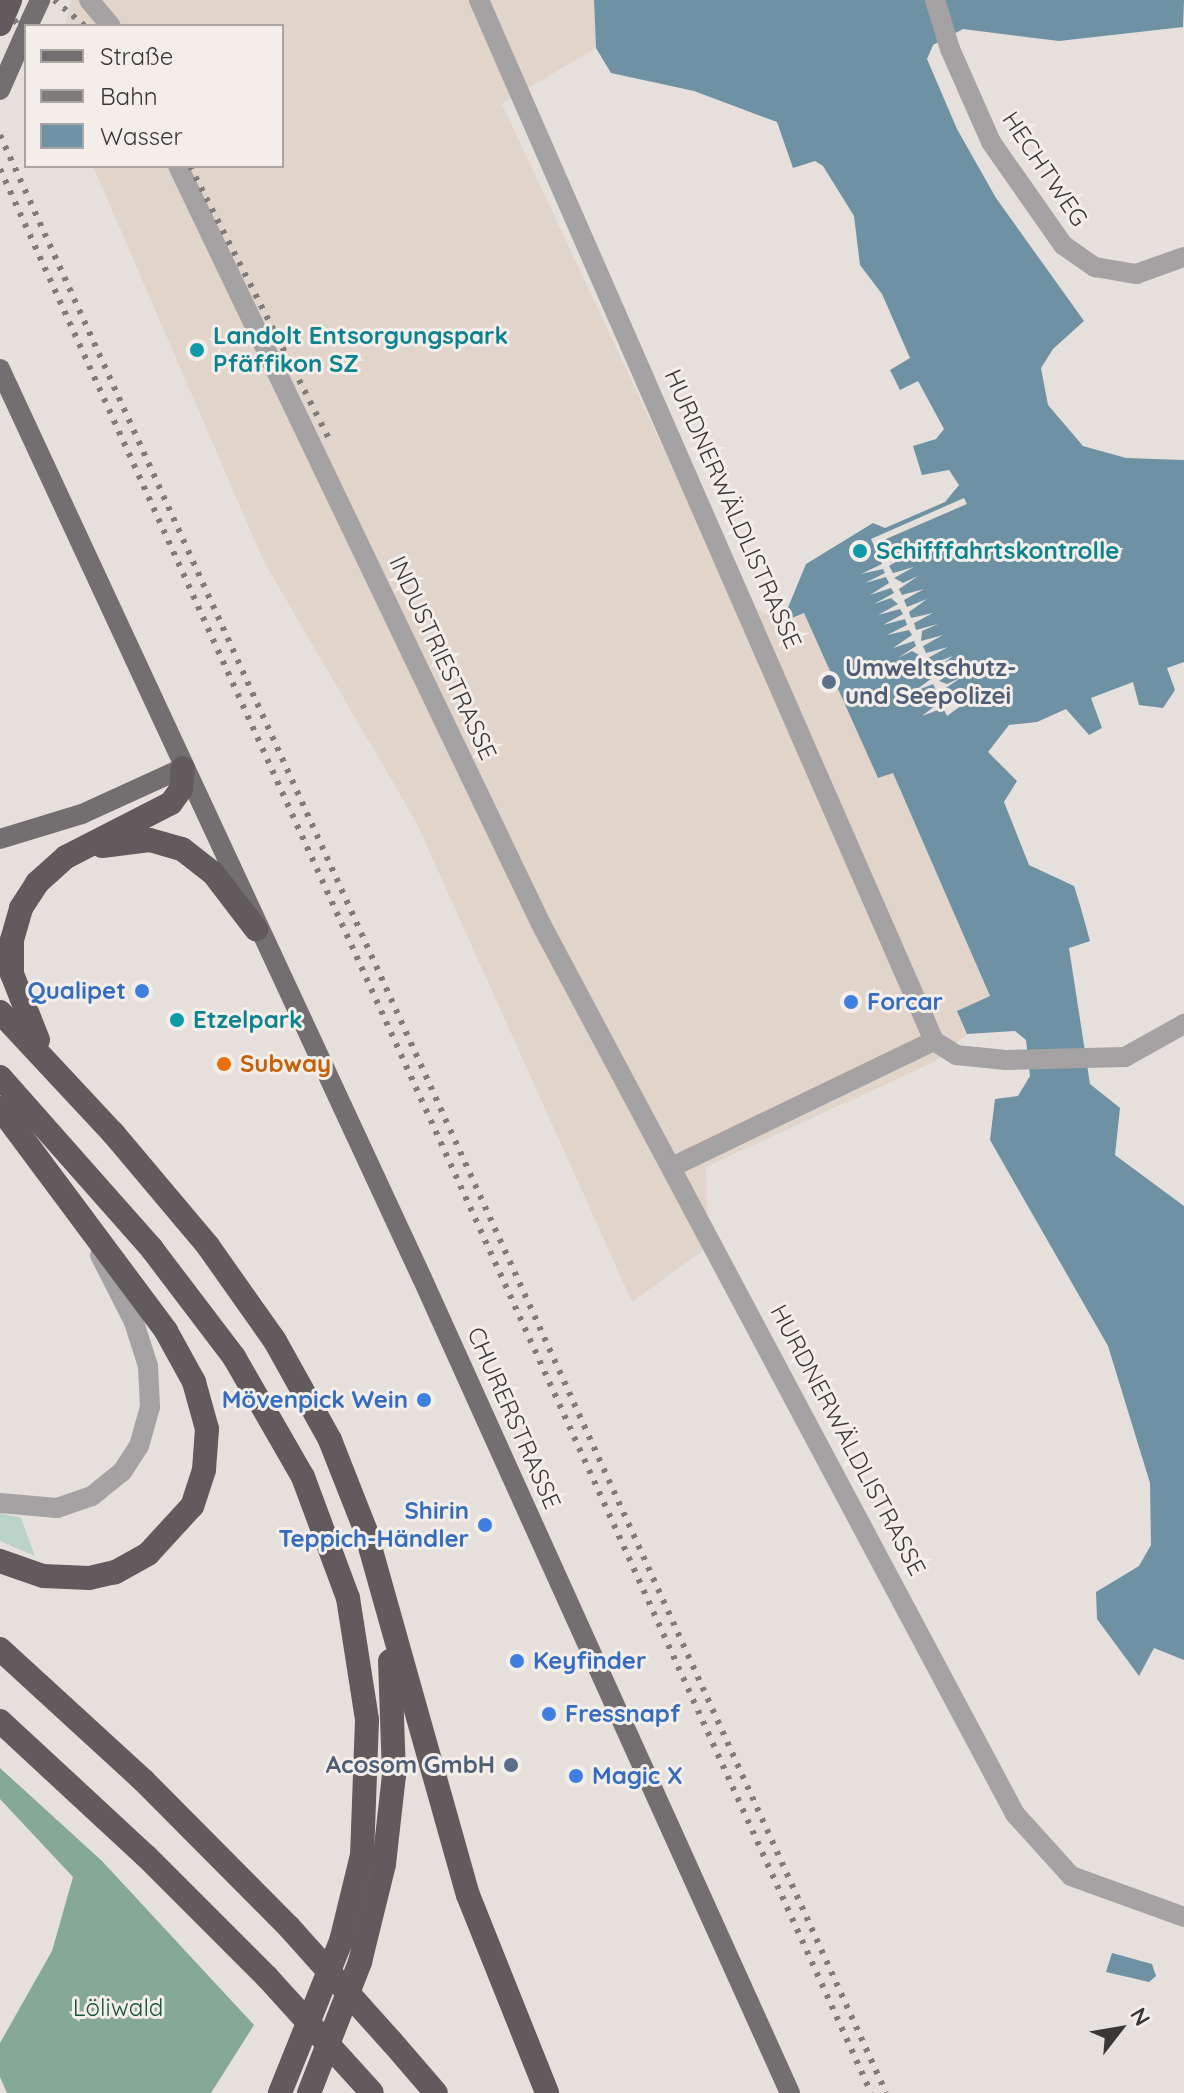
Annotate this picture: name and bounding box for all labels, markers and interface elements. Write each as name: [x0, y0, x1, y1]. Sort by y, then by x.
legend: [24, 24, 284, 168]
text: Straße: [100, 41, 173, 71]
text: Bahn: [100, 81, 158, 111]
street label: HECHTWEG: [996, 106, 1094, 232]
text: Wasser: [100, 121, 183, 151]
place label: Landolt Entsorgungspark Pfäffikon SZ: [213, 322, 508, 378]
marker: Landolt Entsorgungspark Pfäffikon SZ: [188, 341, 206, 359]
street label: HURDNERWÄLDLISTRASSE: [658, 365, 808, 653]
place label: Schifffahrtskontrolle: [876, 537, 1119, 565]
marker: Schifffahrtskontrolle: [851, 542, 869, 560]
street label: INDUSTRIESTRASSE: [383, 552, 503, 764]
place label: Umweltschutz- und Seepolizei: [845, 654, 1016, 710]
marker: Umweltschutz- und Seepolizei: [820, 673, 838, 691]
place label: Qualipet: [28, 977, 126, 1005]
marker: Qualipet: [133, 982, 151, 1000]
place label: Forcar: [867, 988, 943, 1016]
marker: Forcar: [842, 993, 860, 1011]
place label: Etzelpark: [193, 1006, 303, 1034]
marker: Etzelpark: [168, 1011, 186, 1029]
place label: Subway: [240, 1050, 331, 1078]
marker: Subway: [215, 1055, 233, 1073]
street label: HURDNERWÄLDLISTRASSE: [764, 1300, 932, 1580]
street label: CHURERSTRASSE: [461, 1323, 567, 1513]
place label: Mövenpick Wein: [222, 1386, 408, 1414]
marker: Mövenpick Wein: [415, 1391, 433, 1409]
place label: Shirin Teppich-Händler: [278, 1497, 469, 1553]
marker: Shirin Teppich-Händler: [476, 1516, 494, 1534]
place label: Keyfinder: [533, 1647, 646, 1675]
marker: Keyfinder: [508, 1652, 526, 1670]
place label: Fressnapf: [565, 1700, 680, 1728]
marker: Fressnapf: [540, 1705, 558, 1723]
place label: Acosom GmbH: [326, 1751, 495, 1779]
marker: Acosom GmbH: [502, 1756, 520, 1774]
place label: Magic X: [592, 1762, 683, 1790]
marker: Magic X: [567, 1767, 585, 1785]
north arrow: [1080, 1989, 1160, 2069]
park label: Löliwald: [73, 1994, 163, 2022]
text: N: [1124, 2002, 1157, 2031]

